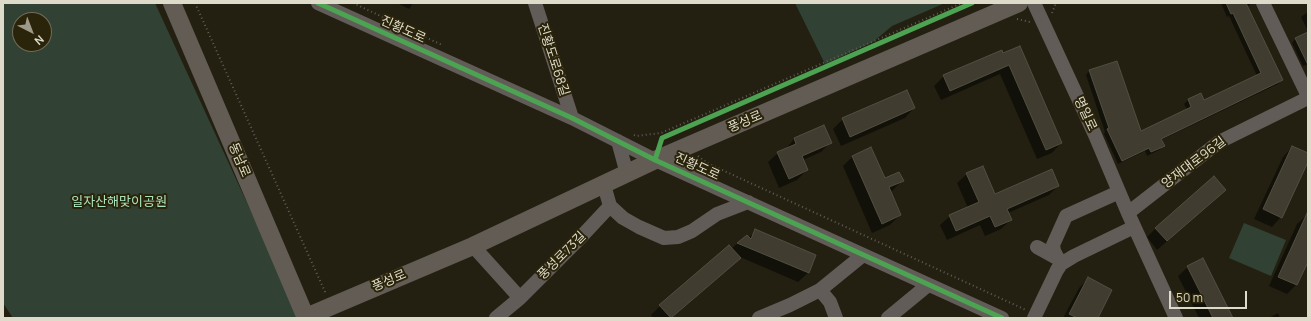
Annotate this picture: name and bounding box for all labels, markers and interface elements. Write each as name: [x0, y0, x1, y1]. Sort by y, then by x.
north arrow: [12, 12, 52, 52]
street label: 진황도로: [378, 13, 428, 47]
street label: 진황도로68길: [534, 22, 572, 98]
text: N: [32, 32, 48, 49]
street label: 명일로: [1070, 94, 1100, 134]
street label: 풍성로: [725, 108, 765, 136]
street label: 양재대로96길: [1159, 134, 1229, 192]
street label: 동남로: [225, 140, 253, 180]
street label: 진황도로: [672, 150, 722, 184]
park label: 일자산해맞이공원: [71, 194, 167, 210]
street label: 풍성로73길: [535, 229, 589, 283]
street label: 풍성로: [369, 267, 409, 295]
scale bar: [1171, 283, 1249, 309]
text: 50 m: [1176, 289, 1203, 306]

